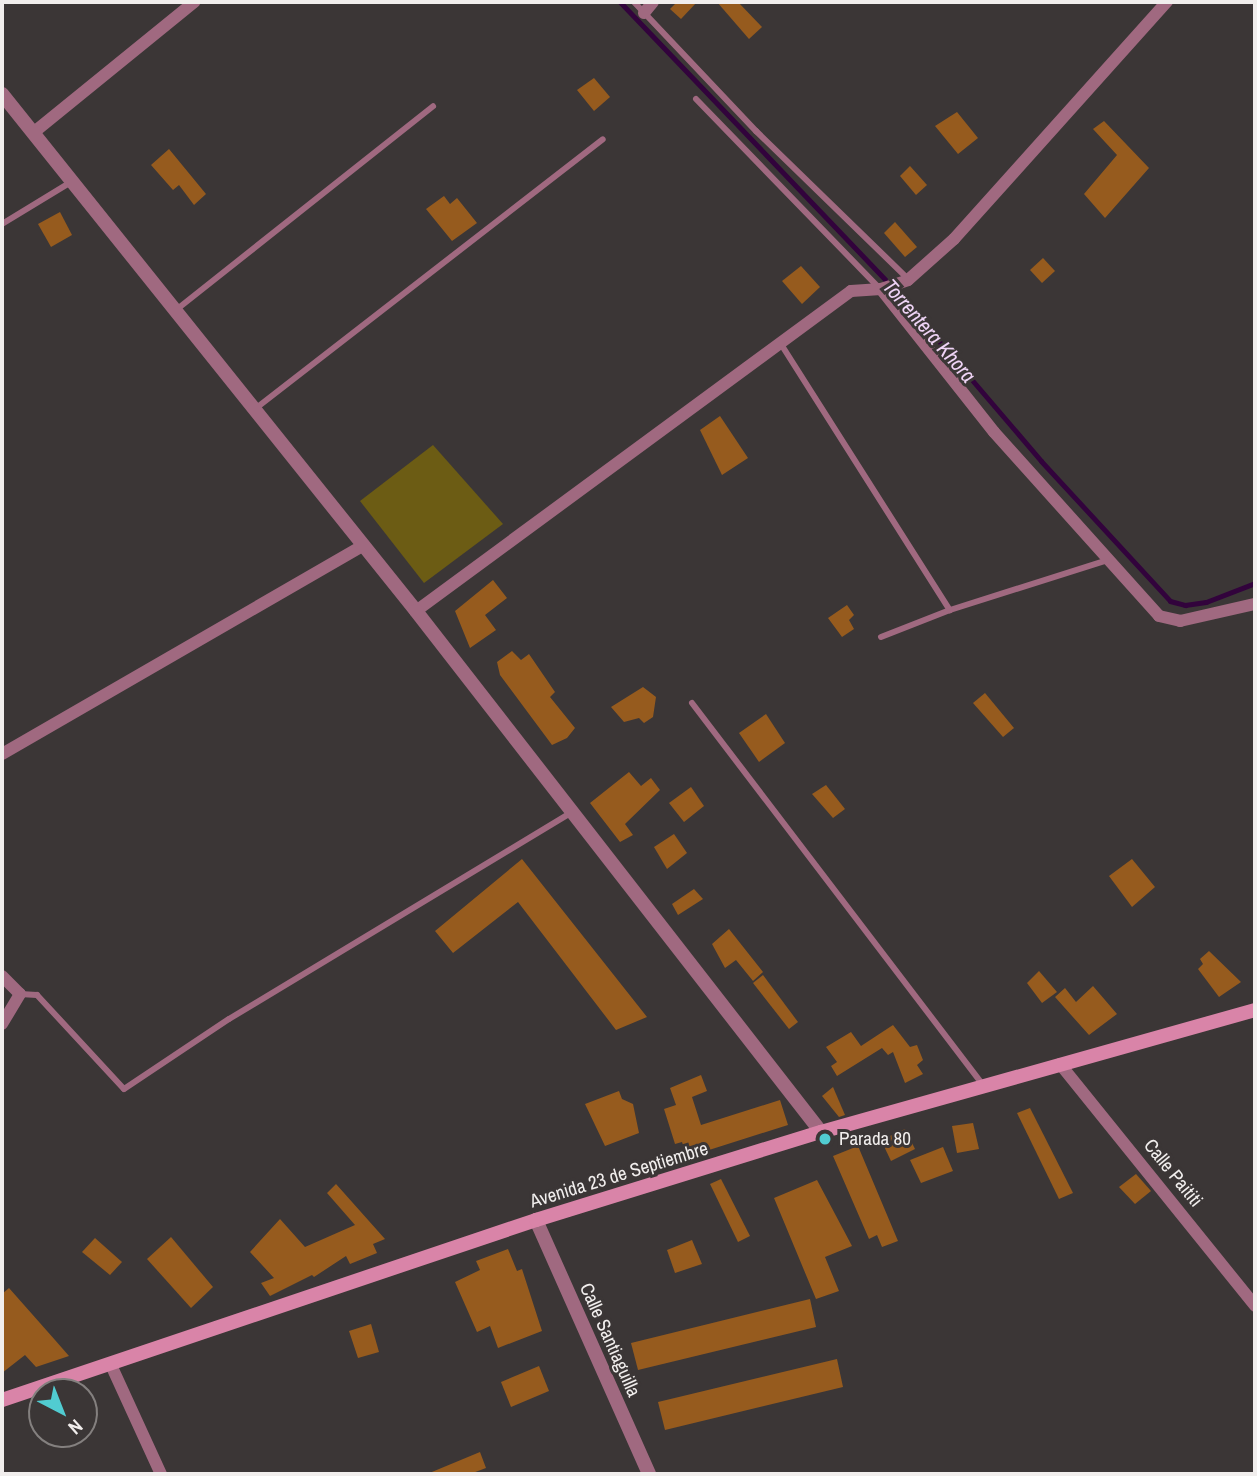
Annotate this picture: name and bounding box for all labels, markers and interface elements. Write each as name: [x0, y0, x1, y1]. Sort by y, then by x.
water label: Torrentera Khora: [877, 274, 981, 388]
place label: Parada 80: [839, 1128, 911, 1150]
marker: Parada 80: [817, 1131, 833, 1147]
street label: Calle Paititi: [1139, 1135, 1207, 1211]
street label: Avenida 23 de Septiembre: [527, 1137, 711, 1213]
street label: Calle Santiaguilla: [575, 1280, 645, 1400]
north arrow: [28, 1378, 98, 1448]
text: N: [63, 1414, 89, 1441]

